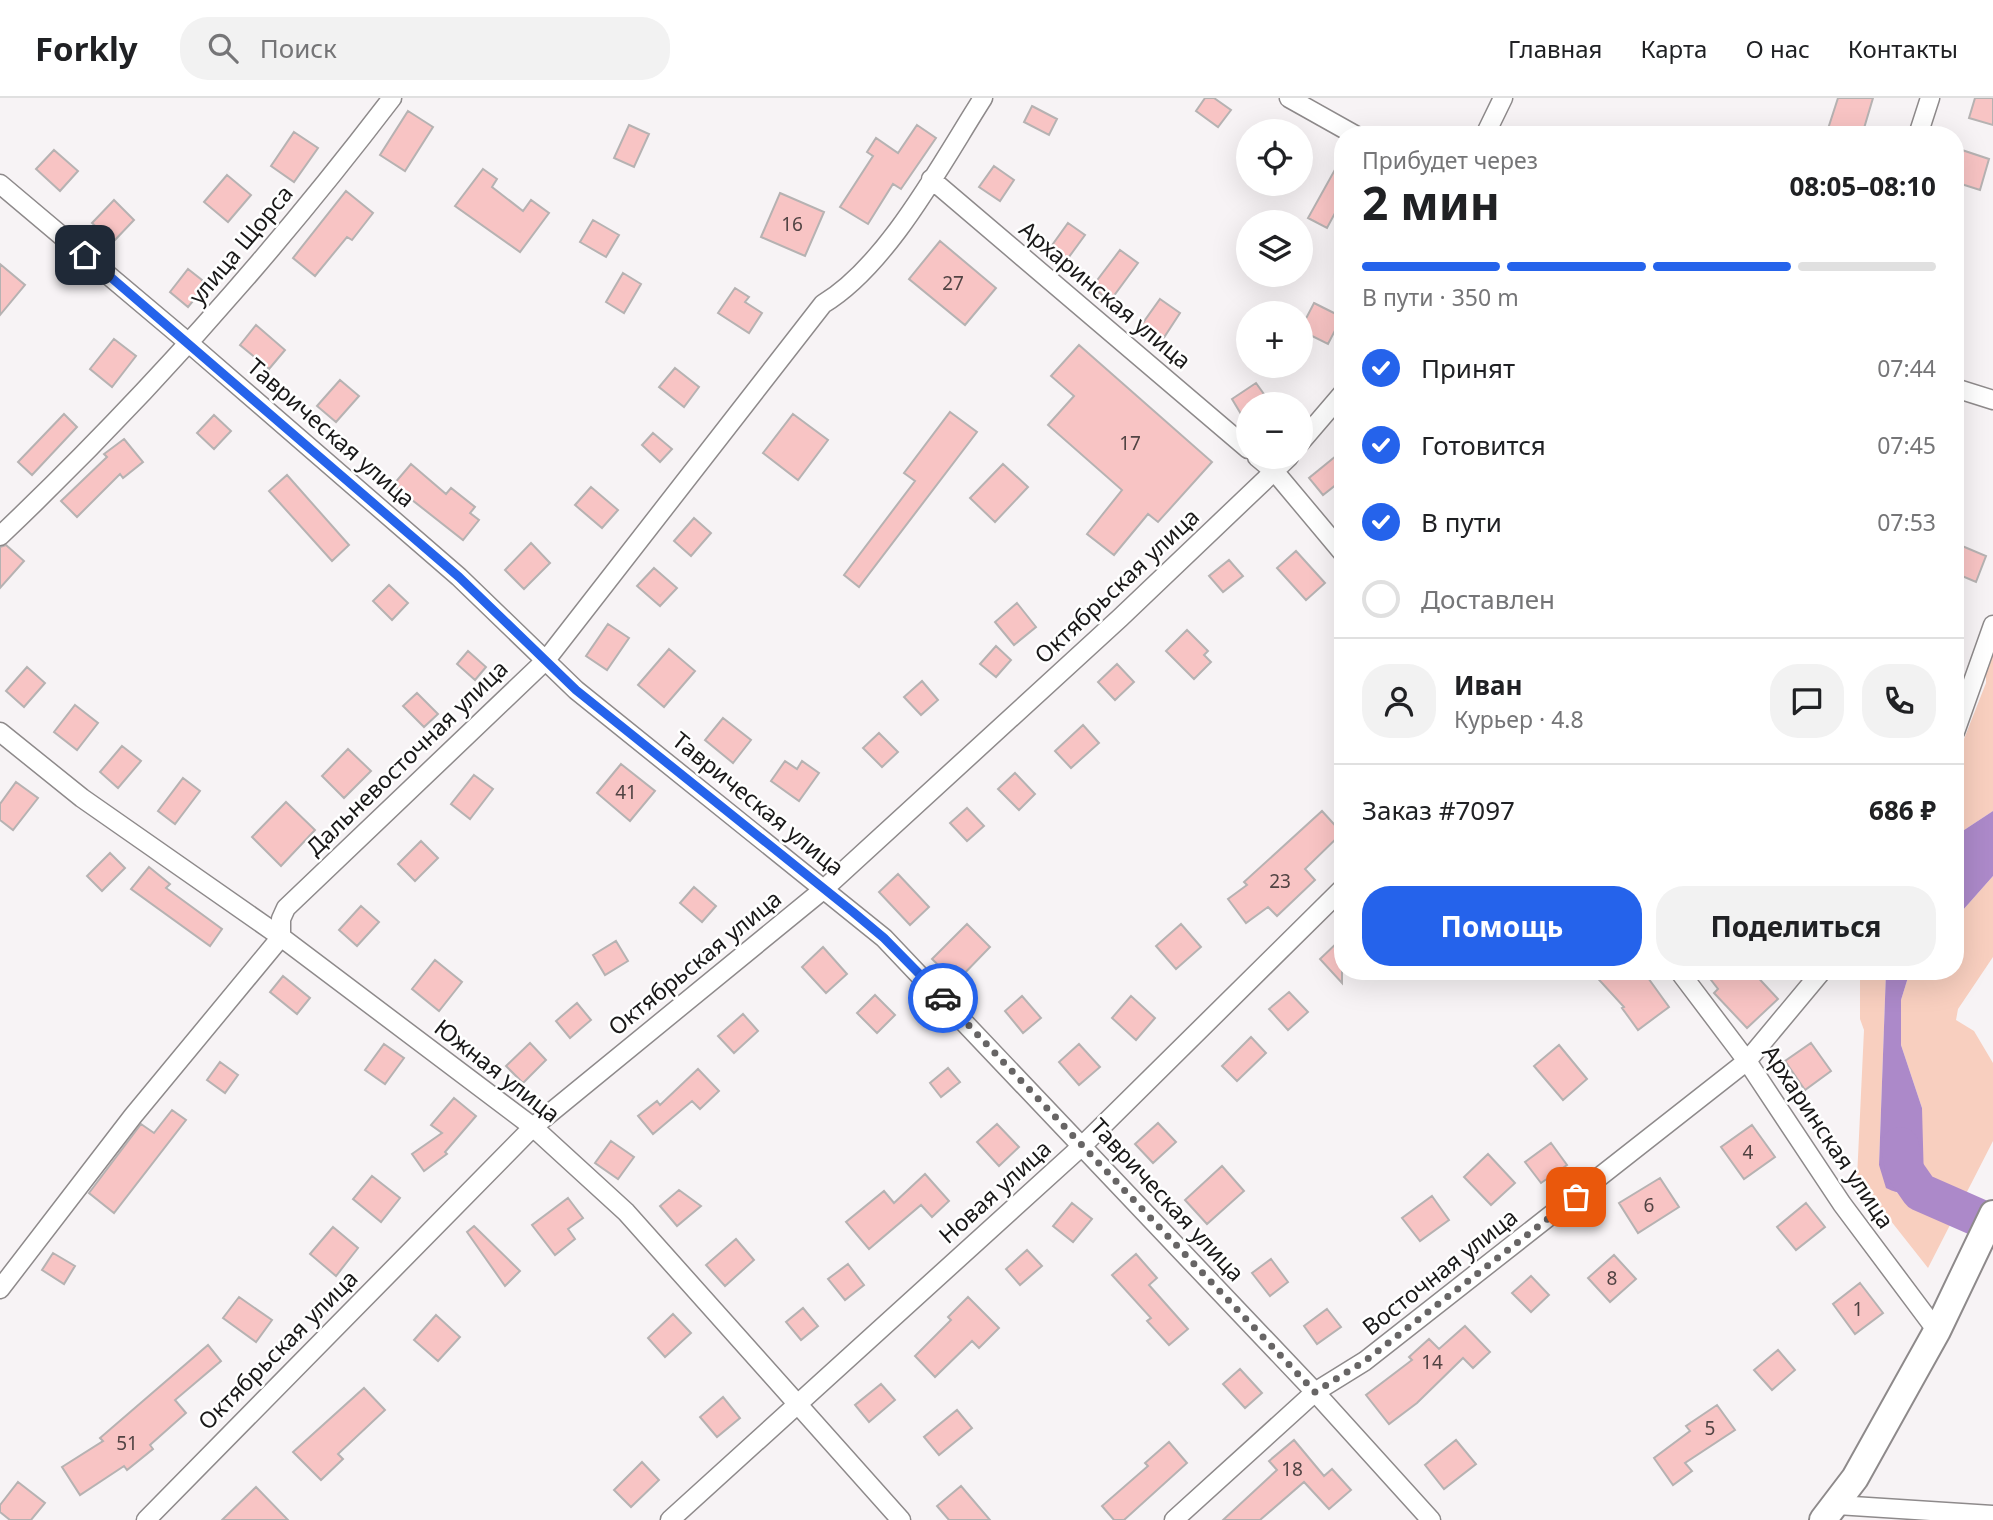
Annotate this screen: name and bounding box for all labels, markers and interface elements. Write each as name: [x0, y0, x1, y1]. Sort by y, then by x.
search box: [180, 17, 670, 80]
text: Forkly: [35, 26, 138, 71]
icon: search: [204, 29, 242, 67]
text: Поиск: [260, 30, 337, 66]
text: Главная: [1508, 32, 1602, 65]
text: Карта: [1640, 32, 1707, 65]
text: О нас: [1745, 32, 1810, 65]
text: Контакты: [1848, 32, 1958, 65]
map controls: [1236, 119, 1313, 469]
button: locate: [1236, 119, 1313, 196]
text: Прибудет через: [1362, 144, 1538, 176]
text: 08:05–08:10: [1789, 168, 1936, 204]
text: 2 мин: [1362, 171, 1500, 233]
street label: улица Щорса: [181, 178, 300, 311]
button: layers: [1236, 210, 1313, 287]
house number: 16: [781, 211, 803, 237]
street label: Архаринская улица: [1013, 213, 1198, 376]
pin: [55, 225, 115, 285]
icon: home: [66, 236, 104, 274]
house number: 27: [942, 270, 964, 296]
text: В пути · 350 m: [1362, 281, 1519, 313]
button: +: [1236, 301, 1313, 378]
icon: check: [1362, 349, 1400, 387]
street label: Таврическая улица: [241, 350, 422, 514]
text: Принят: [1421, 350, 1515, 386]
text: 07:44: [1877, 352, 1936, 384]
button: −: [1236, 392, 1313, 469]
icon: check: [1362, 426, 1400, 464]
text: Готовится: [1421, 427, 1546, 463]
text: 07:45: [1877, 429, 1936, 461]
house number: 17: [1119, 430, 1141, 456]
street label: Октябрьская улица: [1027, 500, 1206, 670]
icon: check: [1362, 503, 1400, 541]
text: В пути: [1421, 504, 1502, 540]
text: 07:53: [1877, 506, 1936, 538]
text: Доставлен: [1421, 581, 1555, 617]
street label: Дальневосточная улица: [298, 652, 514, 862]
button: person: [1362, 664, 1436, 738]
button: chat: [1770, 664, 1844, 738]
button: phone: [1862, 664, 1936, 738]
text: Иван: [1454, 667, 1523, 703]
text: Курьер · 4.8: [1454, 703, 1584, 735]
street label: Таврическая улица: [666, 724, 851, 883]
house number: 41: [615, 779, 637, 805]
text: Заказ #7097: [1362, 792, 1515, 828]
text: 686 ₽: [1869, 792, 1936, 828]
house number: 23: [1269, 868, 1291, 894]
street label: Октябрьская улица: [601, 882, 788, 1042]
button: Помощь: [1362, 886, 1642, 966]
button: Поделиться: [1656, 886, 1936, 966]
courier: [908, 963, 978, 1033]
icon: car: [924, 979, 962, 1017]
street label: Южная улица: [428, 1011, 567, 1129]
street label: Архаринская улица: [1755, 1038, 1902, 1235]
street label: Таврическая улица: [1084, 1111, 1252, 1288]
street label: Новая улица: [931, 1132, 1057, 1250]
house number: 4: [1743, 1139, 1754, 1165]
pin: [1546, 1167, 1606, 1227]
icon: bag: [1557, 1178, 1595, 1216]
house number: 6: [1644, 1192, 1654, 1218]
street label: Восточная улица: [1355, 1200, 1524, 1342]
street label: Октябрьская улица: [190, 1262, 364, 1436]
house number: 8: [1607, 1265, 1617, 1291]
house number: 1: [1853, 1296, 1863, 1322]
house number: 14: [1421, 1349, 1443, 1375]
house number: 5: [1705, 1415, 1715, 1441]
house number: 51: [116, 1430, 138, 1456]
house number: 18: [1281, 1456, 1303, 1482]

